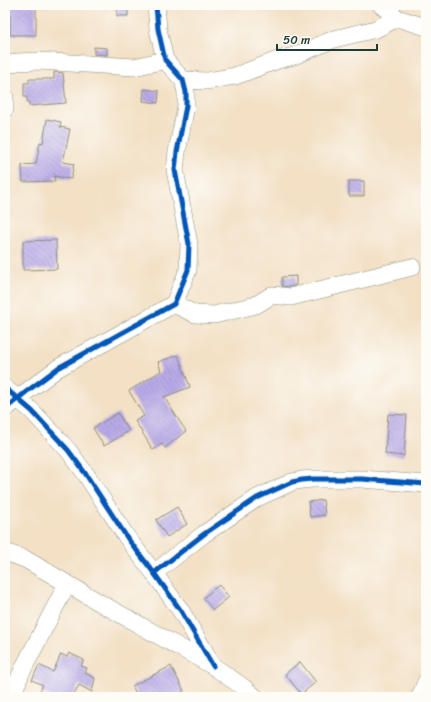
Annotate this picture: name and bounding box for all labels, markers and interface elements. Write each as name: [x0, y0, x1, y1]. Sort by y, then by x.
scale bar: [277, 26, 377, 52]
text: 50 m: [283, 29, 310, 51]

